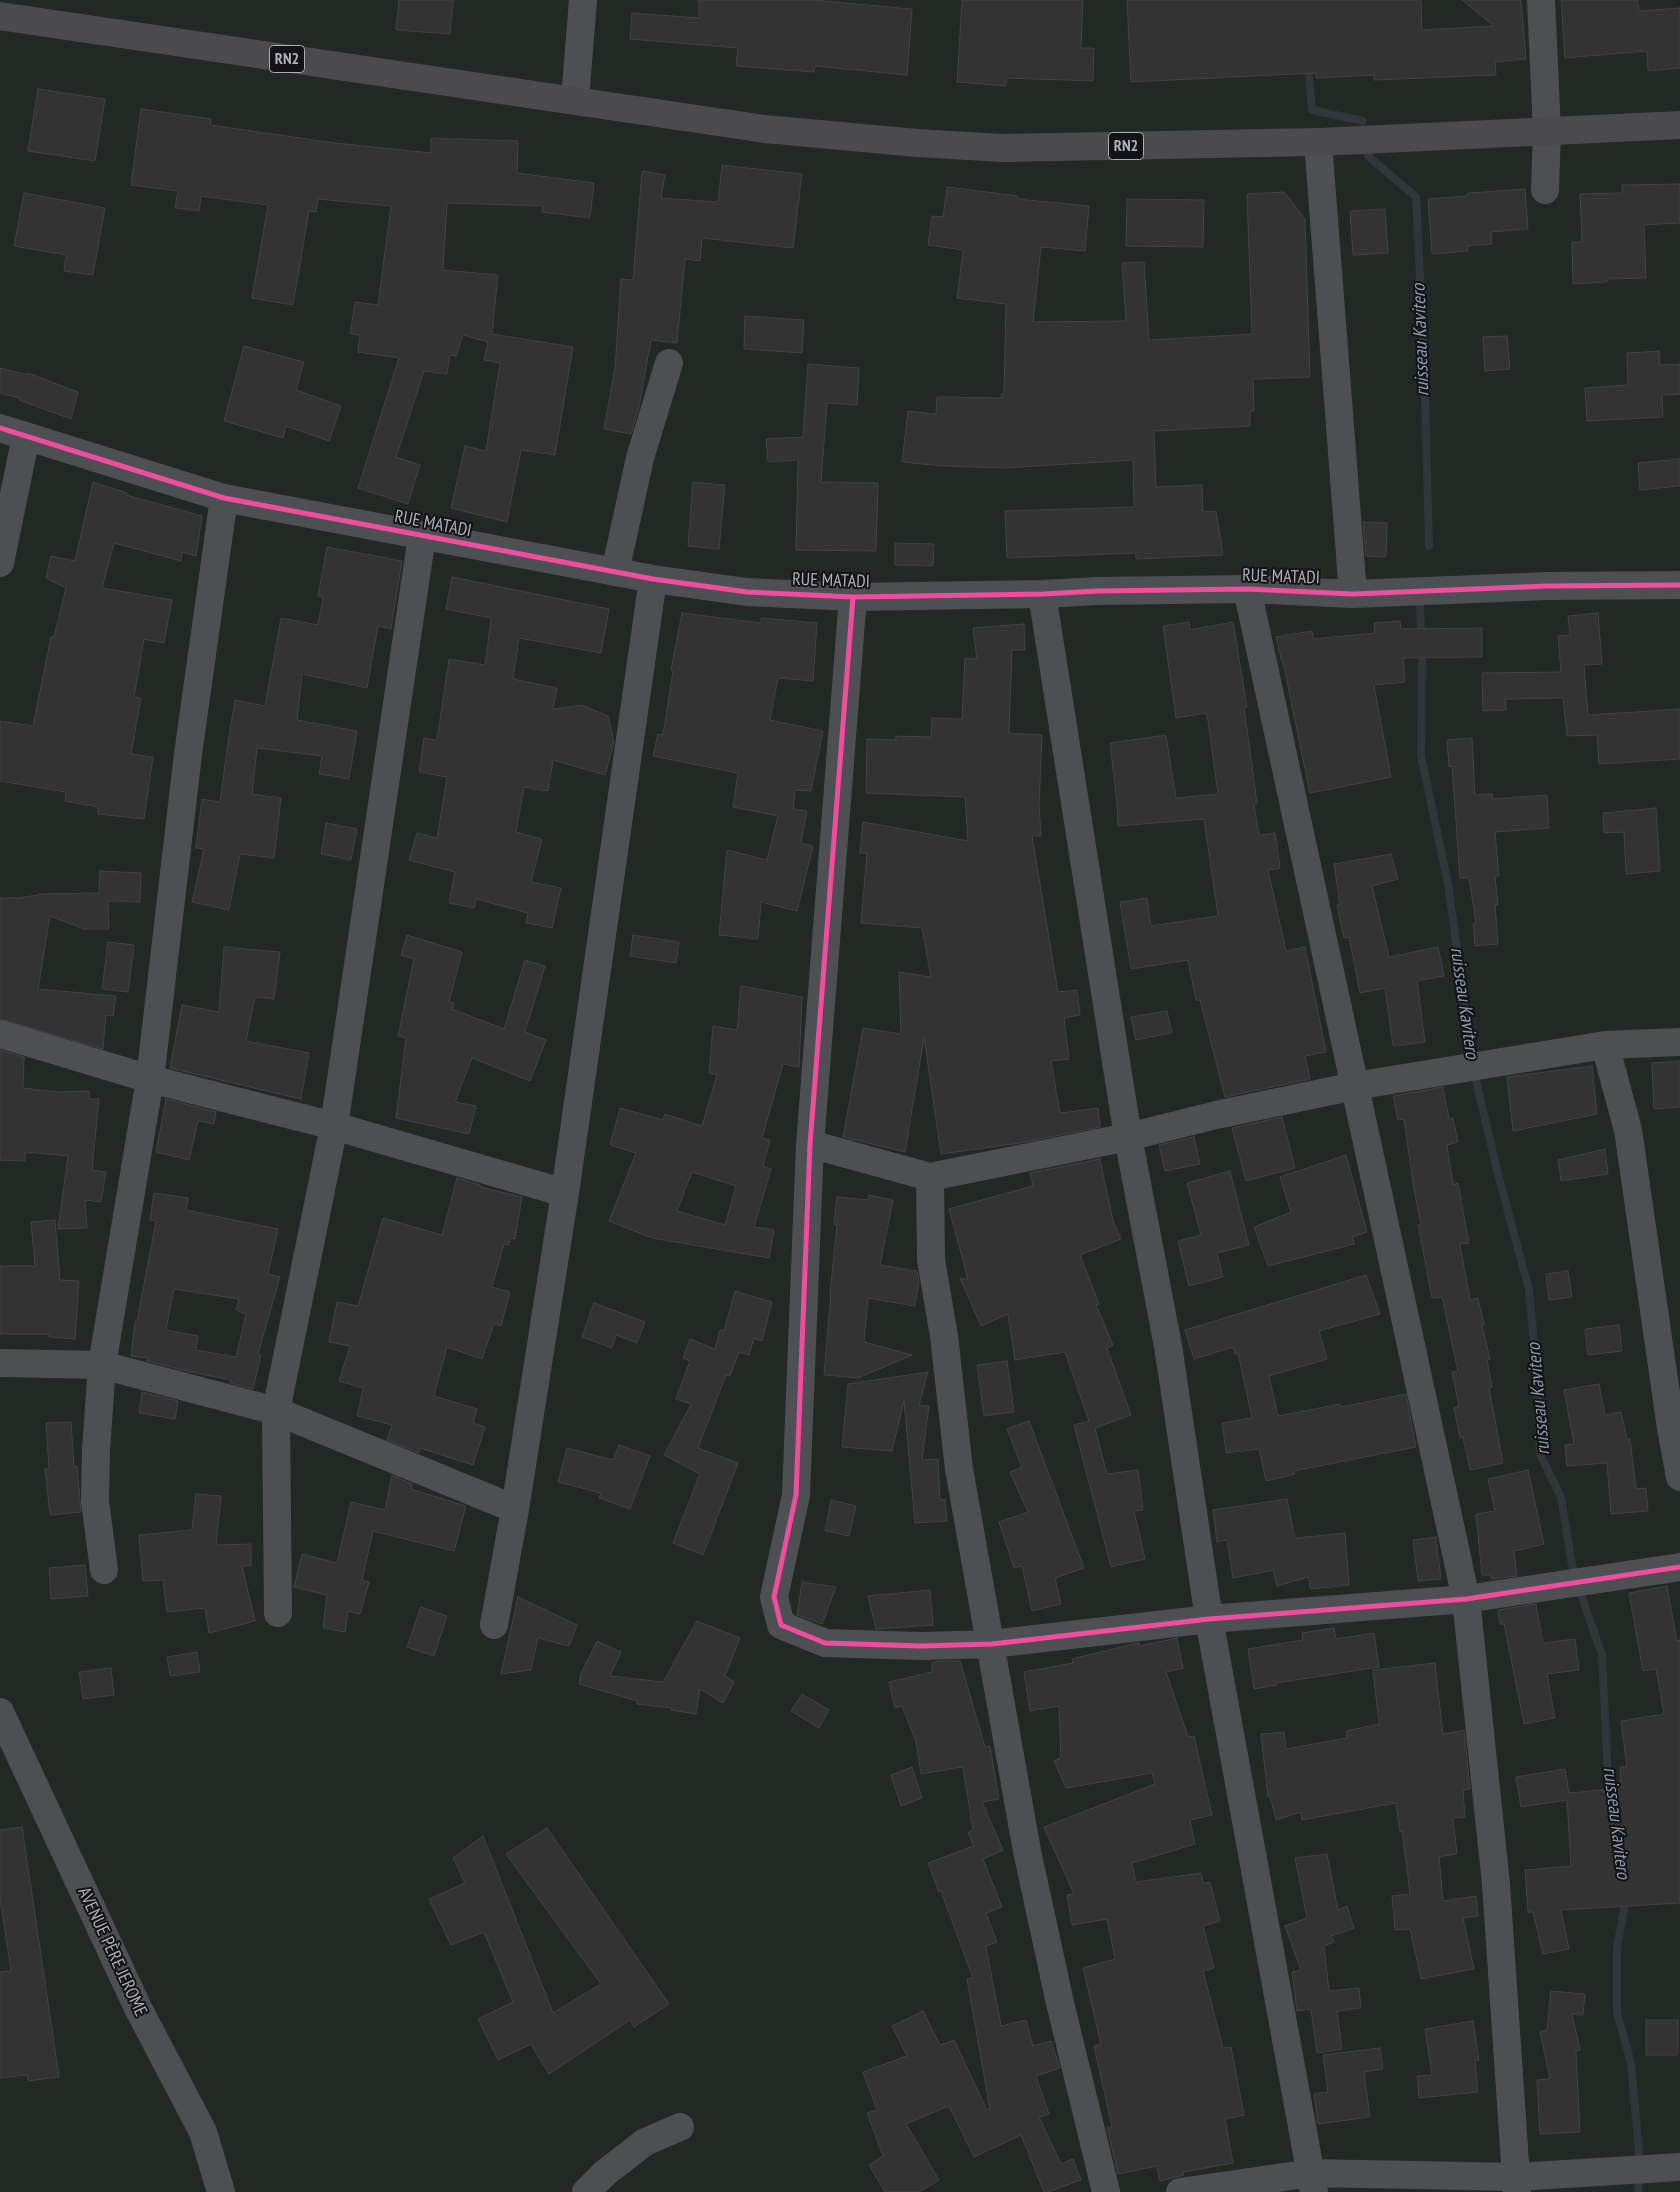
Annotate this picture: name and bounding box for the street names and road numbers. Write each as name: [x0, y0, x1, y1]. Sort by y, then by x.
road number: RN2: [270, 46, 304, 72]
road number: RN2: [1108, 132, 1144, 160]
street label: RUE MATADI: [393, 506, 473, 542]
street label: RUE MATADI: [1242, 565, 1320, 589]
street label: RUE MATADI: [792, 569, 870, 593]
street label: AVENUE PÈRE JEROME: [73, 1884, 151, 2020]

